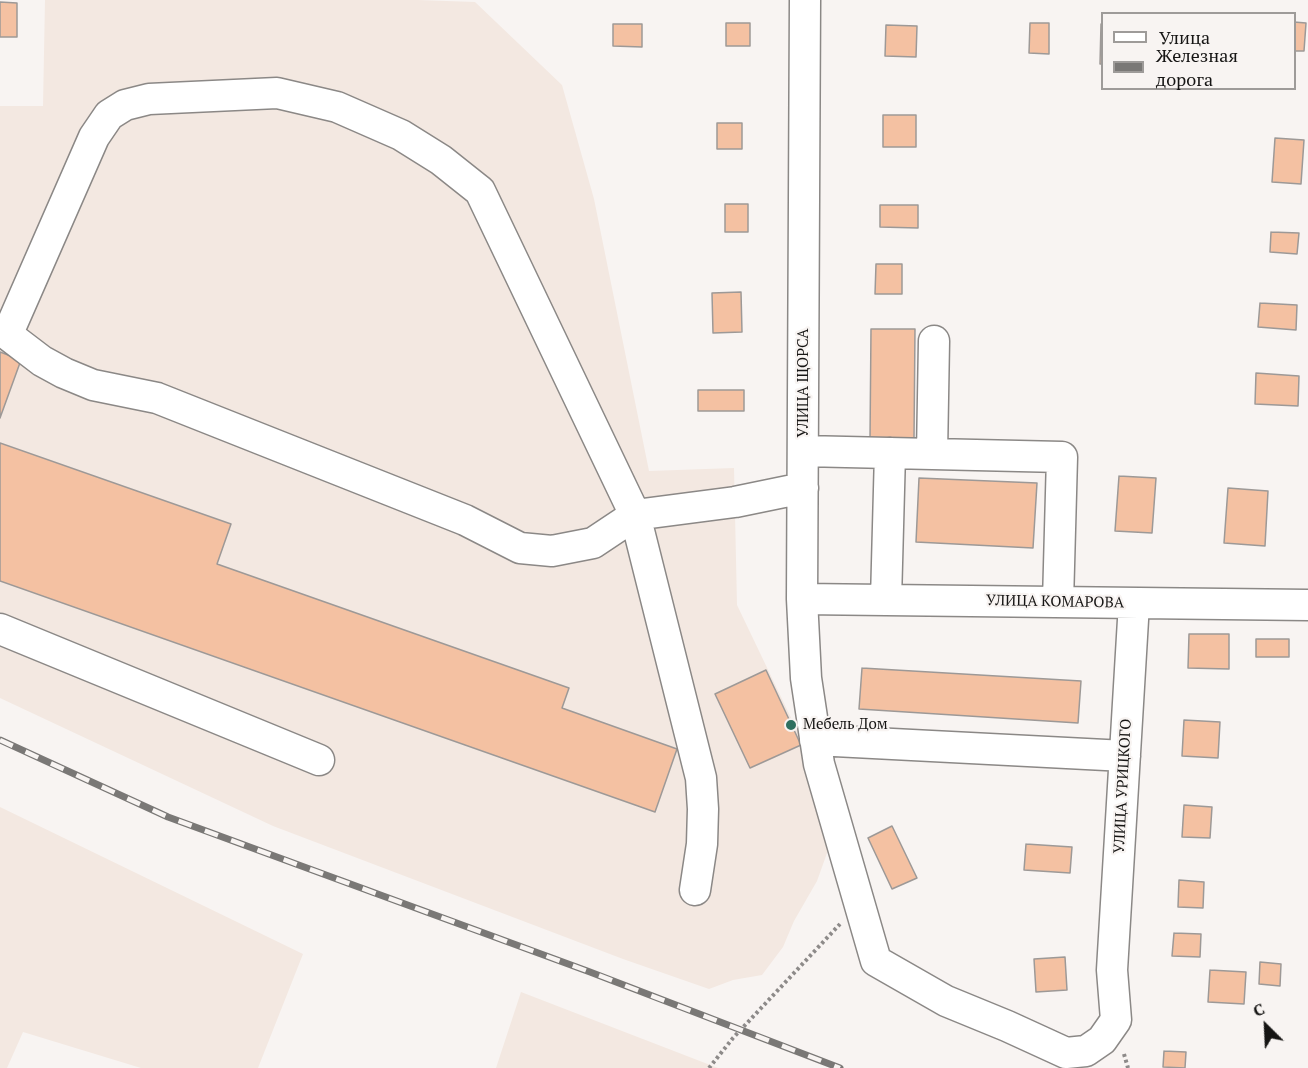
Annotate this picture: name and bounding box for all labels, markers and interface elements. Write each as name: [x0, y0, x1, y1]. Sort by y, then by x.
legend: [1101, 12, 1296, 90]
text: Улица: [1159, 25, 1210, 49]
text: Железная дорога: [1156, 43, 1238, 91]
street label: УЛИЦА ЩОРСА: [795, 329, 813, 437]
street label: УЛИЦА КОМАРОВА: [986, 592, 1124, 612]
place label: Мебель Дом: [803, 716, 888, 734]
marker: Мебель Дом: [784, 718, 798, 732]
street label: УЛИЦА УРИЦКОГО: [1110, 718, 1136, 854]
north arrow: [1236, 996, 1296, 1056]
text: С: [1249, 997, 1268, 1022]

